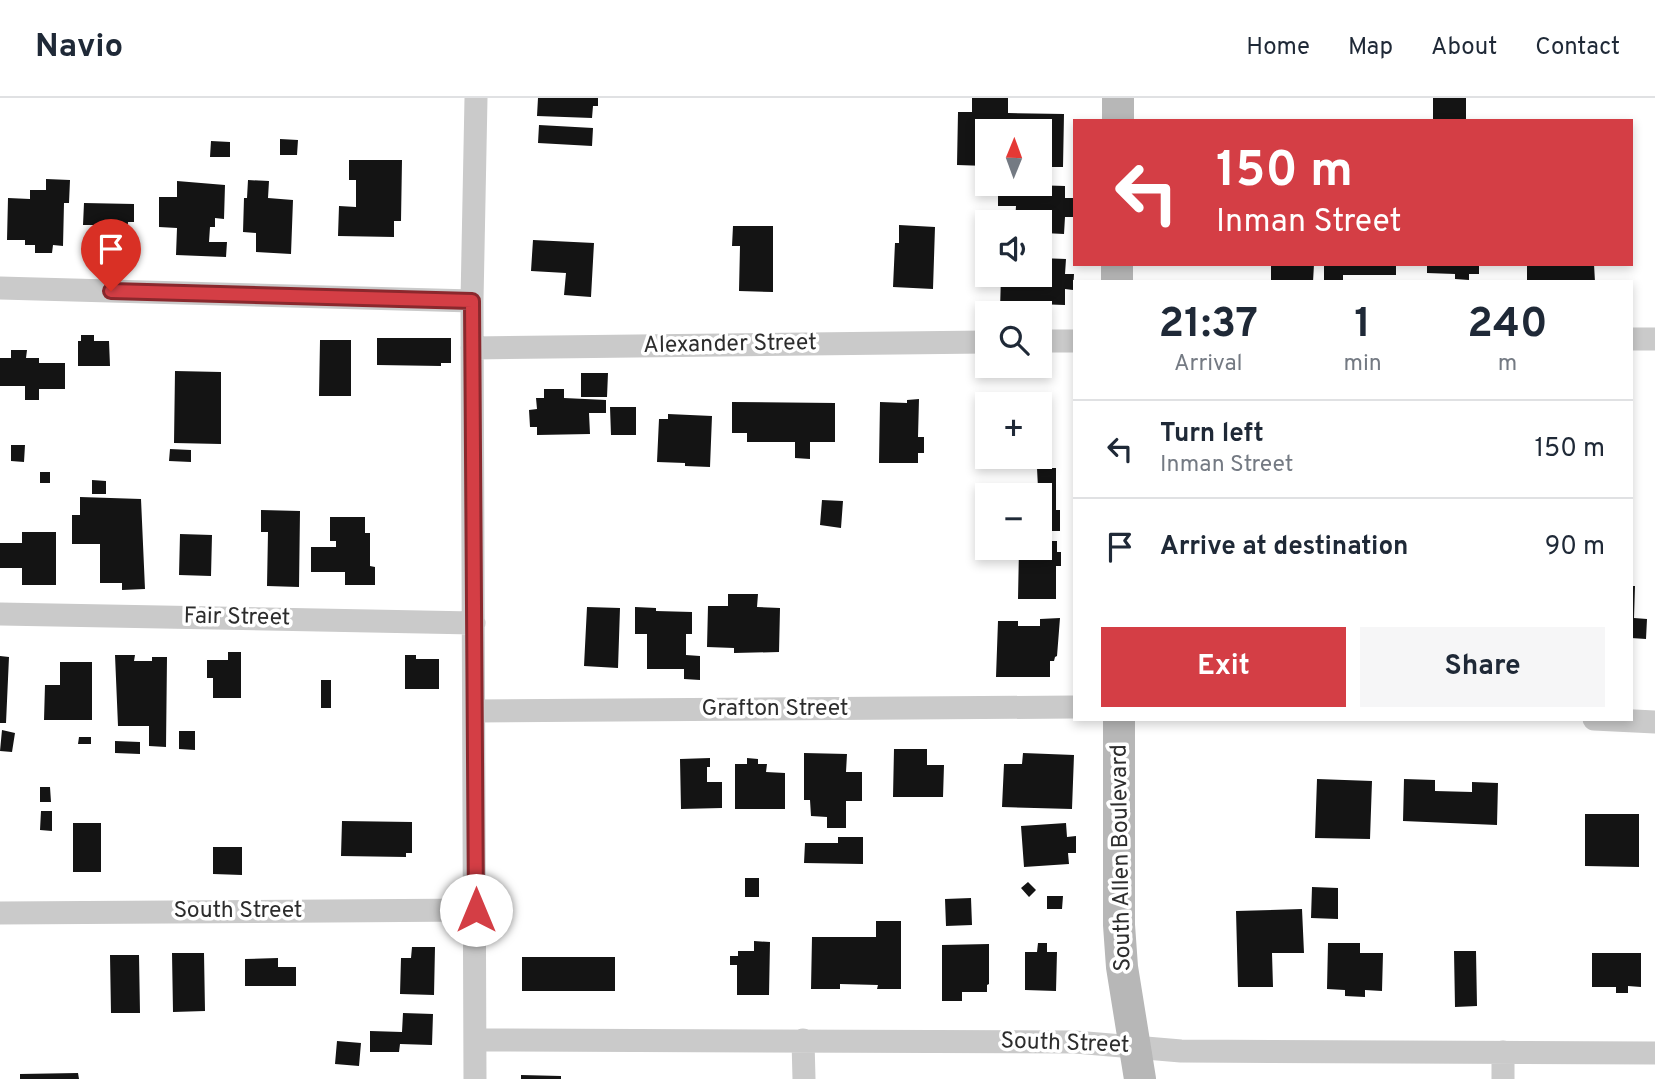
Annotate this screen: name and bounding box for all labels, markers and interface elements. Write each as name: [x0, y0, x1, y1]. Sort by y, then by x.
text: Navio: [35, 27, 123, 69]
text: Home: [1246, 33, 1310, 63]
text: Map: [1348, 33, 1393, 63]
text: About: [1431, 33, 1497, 63]
text: Contact: [1535, 33, 1620, 63]
north arrow: [975, 119, 1052, 196]
map controls: [975, 119, 1052, 560]
text: 150 m: [1216, 142, 1353, 204]
icon: left: [1101, 147, 1192, 238]
text: Inman Street: [1216, 203, 1402, 243]
button: sound: [975, 210, 1052, 287]
pin: [81, 219, 141, 291]
icon: arrive: [92, 230, 130, 268]
text: 21:37: [1158, 299, 1258, 352]
text: 1: [1354, 299, 1371, 352]
text: 240: [1467, 299, 1548, 352]
button: search: [975, 301, 1052, 378]
street label: Alexander Street: [643, 329, 817, 361]
text: Arrival: [1174, 350, 1243, 379]
text: min: [1344, 350, 1382, 379]
text: m: [1498, 350, 1517, 379]
button: +: [975, 392, 1052, 469]
text: Turn left: [1160, 418, 1264, 451]
icon: left: [1101, 430, 1139, 468]
text: 150 m: [1534, 433, 1605, 466]
text: Inman Street: [1160, 451, 1293, 480]
button: −: [975, 483, 1052, 560]
icon: arrive: [1101, 528, 1139, 566]
text: Arrive at destination: [1160, 531, 1408, 564]
text: 90 m: [1545, 531, 1605, 564]
street label: Fair Street: [183, 603, 291, 633]
button: Exit: [1101, 627, 1346, 707]
button: Share: [1360, 627, 1605, 707]
street label: Grafton Street: [701, 695, 849, 724]
street label: South Allen Boulevard: [1106, 744, 1138, 972]
position arrow: [439, 873, 513, 947]
street label: South Street: [173, 897, 303, 926]
street label: South Street: [1000, 1027, 1130, 1061]

